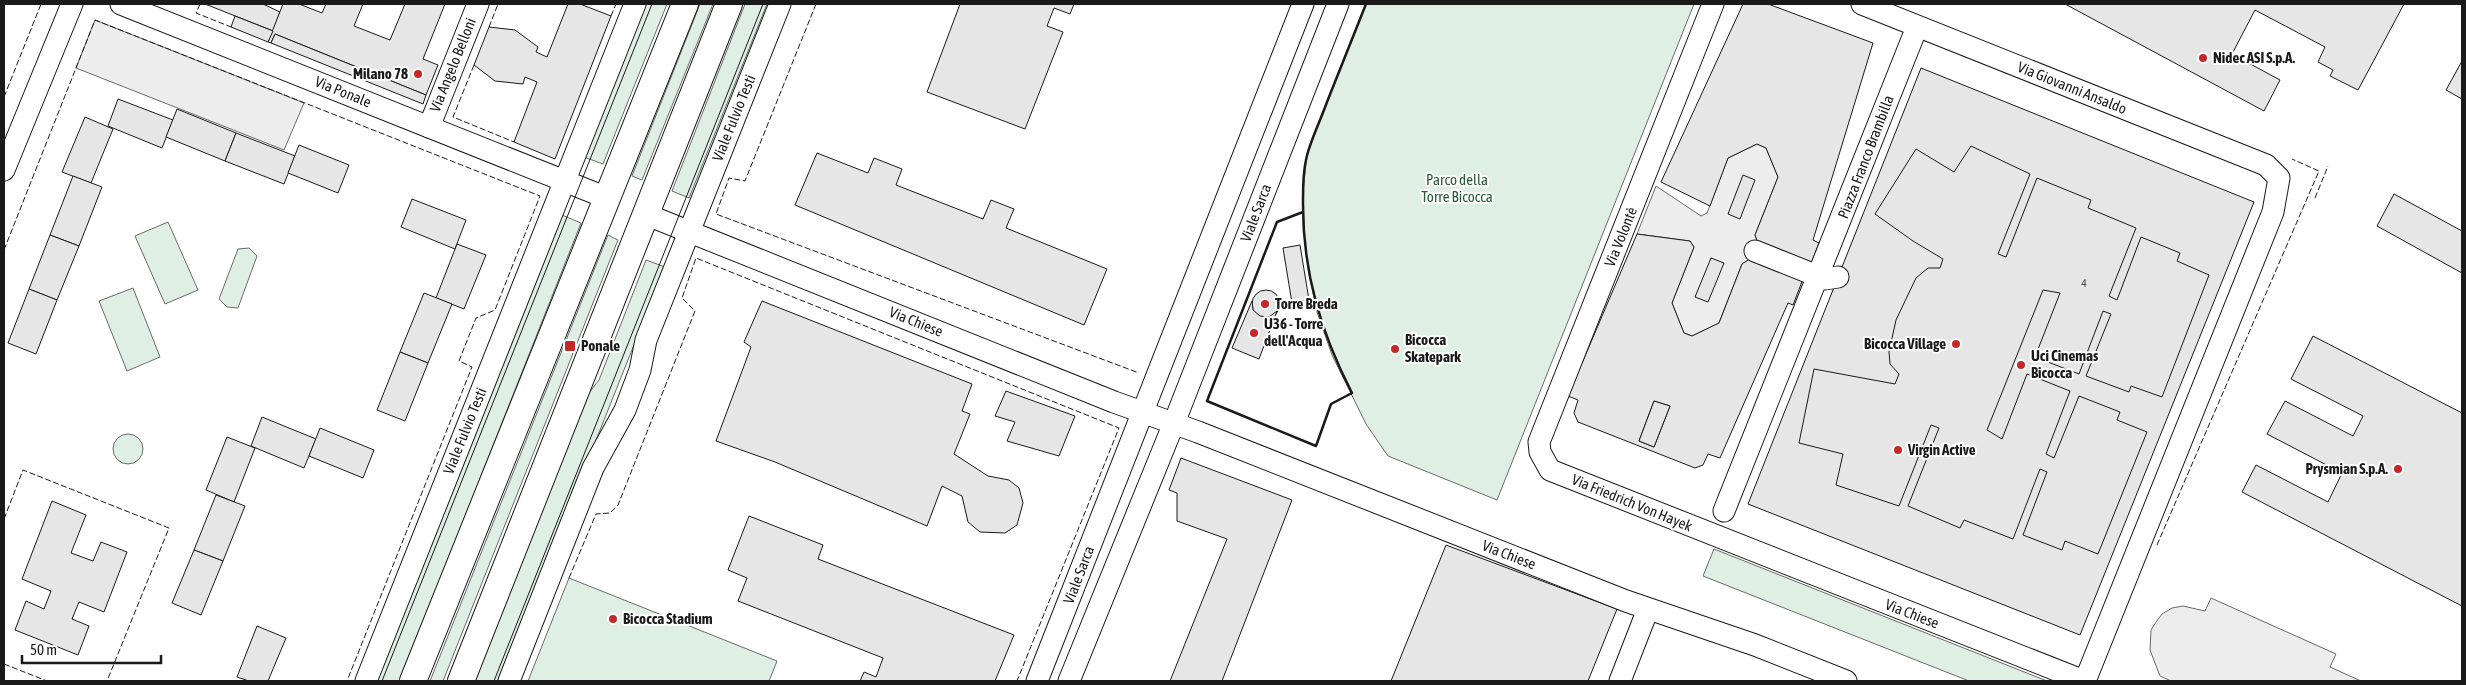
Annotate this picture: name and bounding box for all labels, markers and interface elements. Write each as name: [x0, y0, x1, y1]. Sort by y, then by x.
street label: Via Angelo Belloni: [426, 15, 479, 114]
place label: Nidec ASI S.p.A.: [2213, 49, 2295, 66]
marker: Nidec ASI S.p.A.: [2197, 52, 2209, 64]
street label: Via Giovanni Ansaldo: [2015, 58, 2129, 117]
place label: Milano 78: [353, 65, 408, 82]
marker: Milano 78: [412, 68, 424, 80]
street label: Viale Fulvio Testi: [708, 72, 759, 164]
street label: Via Ponale: [313, 73, 374, 111]
street label: Piazza Franco Brambilla: [1834, 93, 1897, 221]
park label: Parco della Torre Bicocca: [1421, 171, 1493, 205]
street label: Viale Sarca: [1237, 181, 1274, 244]
street label: Via Volontè: [1601, 204, 1640, 269]
house number: 4: [2081, 276, 2087, 290]
place label: Torre Breda: [1275, 295, 1338, 312]
marker: Torre Breda: [1259, 298, 1271, 310]
street label: Via Chiese: [887, 303, 946, 340]
place label: U36 - Torre dell'Acqua: [1264, 315, 1323, 349]
marker: U36 - Torre dell'Acqua: [1248, 327, 1260, 339]
place label: Bicocca Skatepark: [1405, 331, 1461, 365]
place label: Bicocca Village: [1864, 335, 1946, 352]
place label: Ponale: [581, 337, 620, 354]
marker: Bicocca Village: [1950, 338, 1962, 350]
marker: Ponale: [563, 339, 577, 353]
marker: Bicocca Skatepark: [1389, 343, 1401, 355]
place label: Uci Cinemas Bicocca: [2031, 347, 2099, 381]
marker: Uci Cinemas Bicocca: [2015, 359, 2027, 371]
street label: Viale Fulvio Testi: [439, 385, 490, 477]
place label: Virgin Active: [1907, 441, 1976, 458]
marker: Virgin Active: [1892, 444, 1904, 456]
place label: Prysmian S.p.A.: [2305, 460, 2388, 477]
marker: Prysmian S.p.A.: [2392, 463, 2404, 475]
street label: Via Friedrich Von Hayek: [1569, 471, 1695, 535]
street label: Via Chiese: [1480, 537, 1539, 573]
street label: Viale Sarca: [1060, 543, 1097, 606]
street label: Via Chiese: [1883, 596, 1942, 632]
place label: Bicocca Stadium: [623, 610, 713, 627]
marker: Bicocca Stadium: [607, 613, 619, 625]
scale bar: [22, 632, 161, 664]
text: 50 m: [30, 641, 57, 658]

